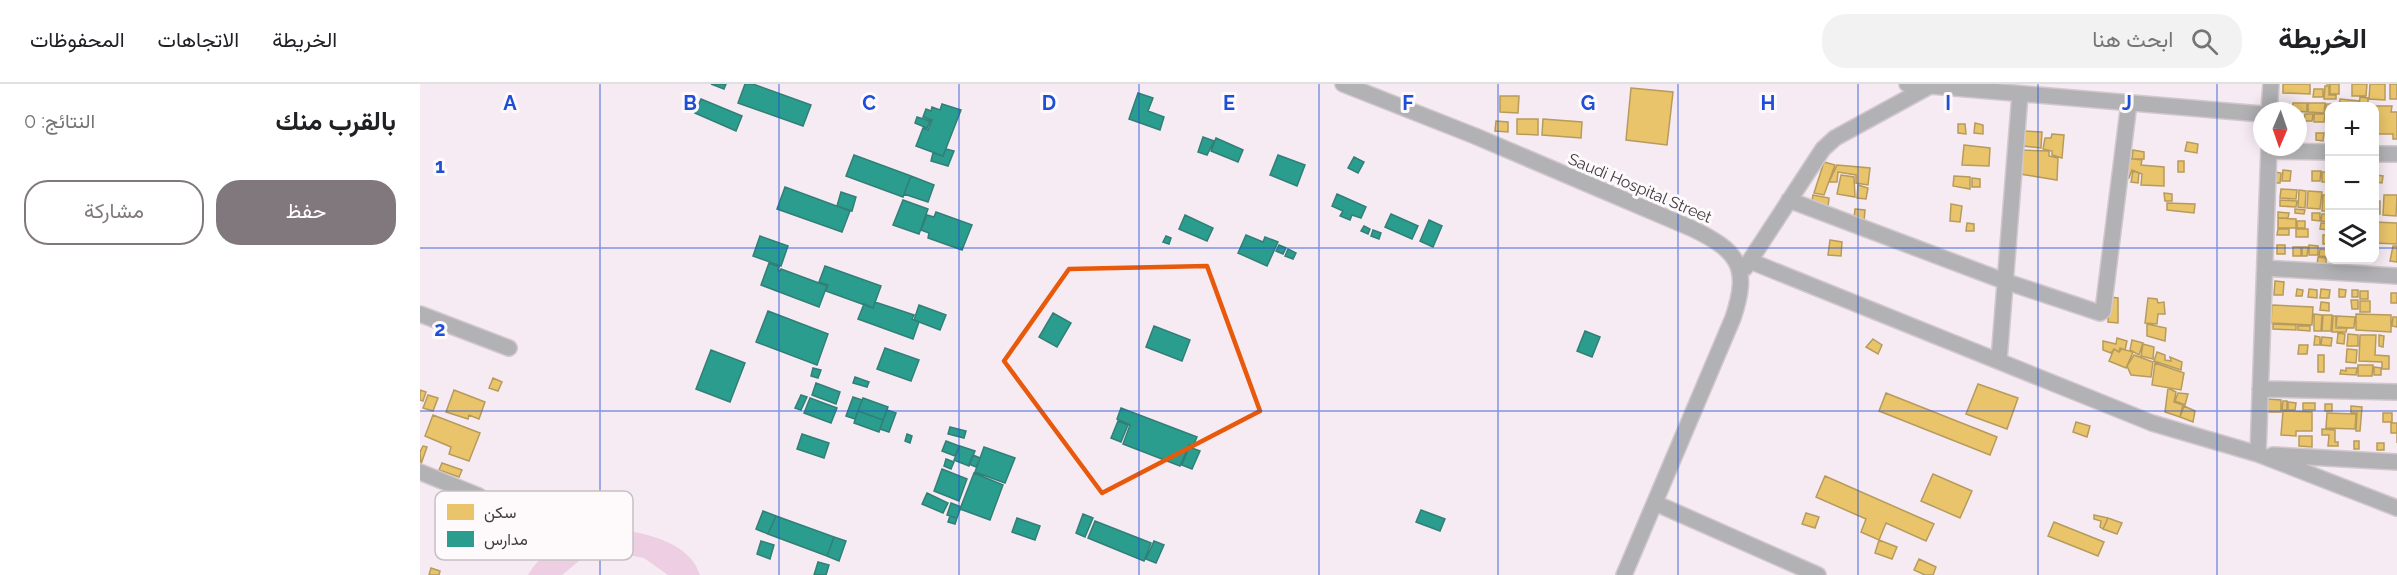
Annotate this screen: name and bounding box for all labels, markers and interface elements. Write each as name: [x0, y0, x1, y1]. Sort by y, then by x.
search box: [1822, 14, 2242, 68]
text: الخريطة: [2278, 22, 2367, 55]
icon: search: [2188, 25, 2221, 58]
text: ابحث هنا: [2092, 26, 2173, 52]
text: المحفوظات: [30, 27, 125, 52]
text: الاتجاهات: [158, 27, 239, 52]
text: الخريطة: [272, 27, 337, 52]
text: A: [503, 91, 517, 115]
text: B: [683, 91, 697, 115]
text: C: [862, 91, 876, 115]
text: D: [1042, 91, 1056, 115]
text: E: [1223, 91, 1235, 115]
text: F: [1402, 91, 1414, 115]
text: G: [1581, 91, 1595, 115]
text: H: [1761, 91, 1775, 115]
text: I: [1945, 91, 1951, 115]
text: J: [2122, 91, 2132, 115]
north arrow: [2253, 102, 2307, 156]
map controls: [2325, 102, 2379, 264]
button: +: [2325, 102, 2379, 156]
text: بالقرب منك: [276, 106, 396, 136]
text: النتائج: 0: [24, 109, 95, 133]
street label: Saudi Hospital Street: [1565, 149, 1715, 227]
text: 1: [435, 154, 445, 178]
button: −: [2325, 156, 2379, 210]
button: مشاركة: [24, 180, 204, 245]
button: حفظ: [216, 180, 396, 245]
button: layers: [2325, 210, 2379, 264]
text: 2: [434, 317, 446, 341]
legend: [435, 491, 633, 560]
text: سكن: [484, 503, 516, 523]
text: مدارس: [484, 530, 528, 550]

